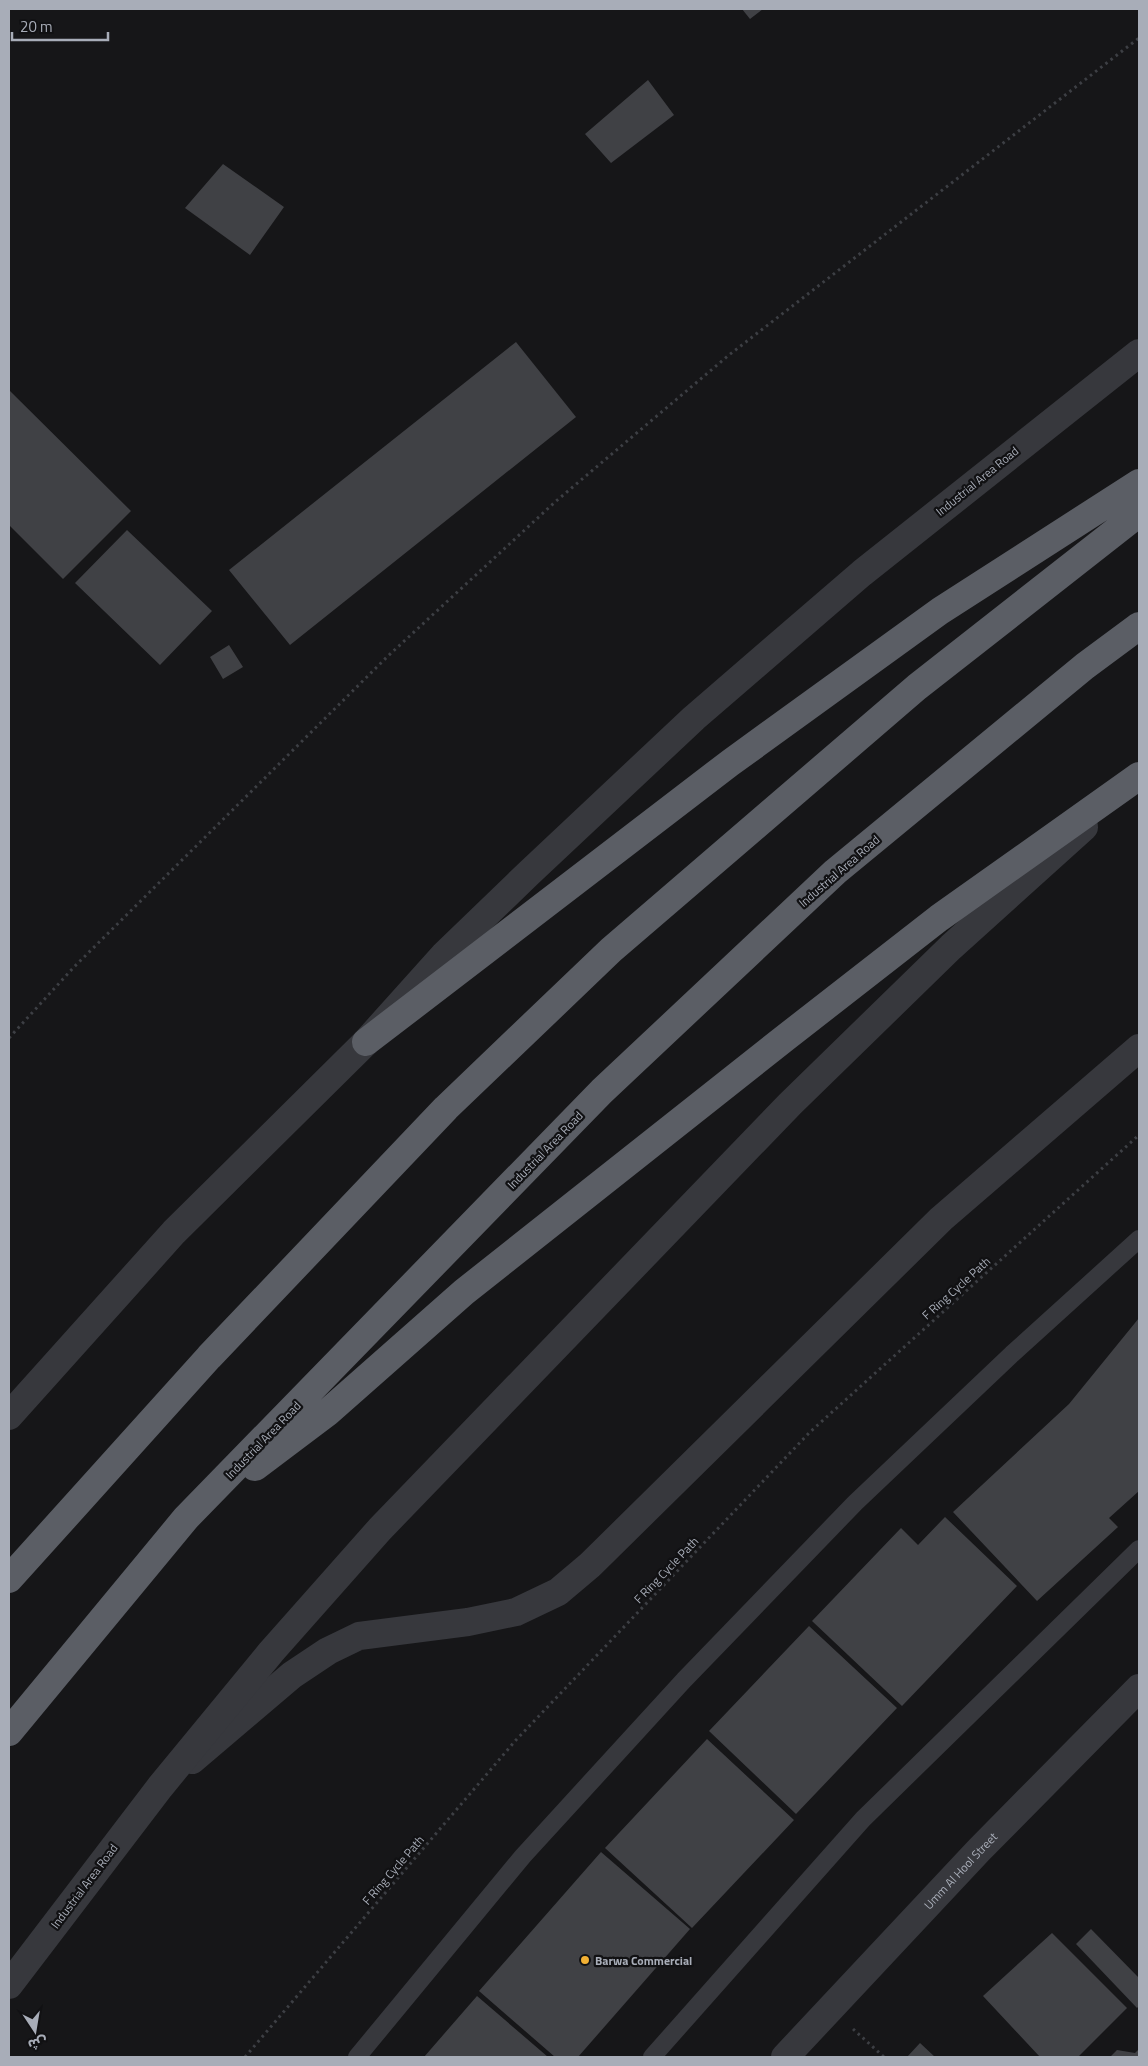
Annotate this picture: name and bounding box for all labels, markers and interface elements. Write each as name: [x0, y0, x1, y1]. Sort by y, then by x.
scale bar: [12, 10, 109, 42]
text: 20 m: [20, 15, 53, 38]
street label: Industrial Area Road: [931, 442, 1023, 520]
street label: Industrial Area Road: [794, 830, 884, 912]
street label: Industrial Area Road: [503, 1107, 587, 1193]
street label: F Ring Cycle Path: [917, 1252, 995, 1324]
street label: Industrial Area Road: [221, 1397, 305, 1483]
street label: F Ring Cycle Path: [629, 1532, 703, 1608]
street label: Umm Al Hool Street: [919, 1827, 1002, 1913]
street label: F Ring Cycle Path: [357, 1831, 429, 1909]
street label: Industrial Area Road: [46, 1840, 122, 1932]
place label: Barwa Commercial: [595, 1951, 692, 1970]
marker: Barwa Commercial: [579, 1954, 591, 1966]
north arrow: [10, 2006, 60, 2056]
text: ش: [26, 2032, 49, 2056]

